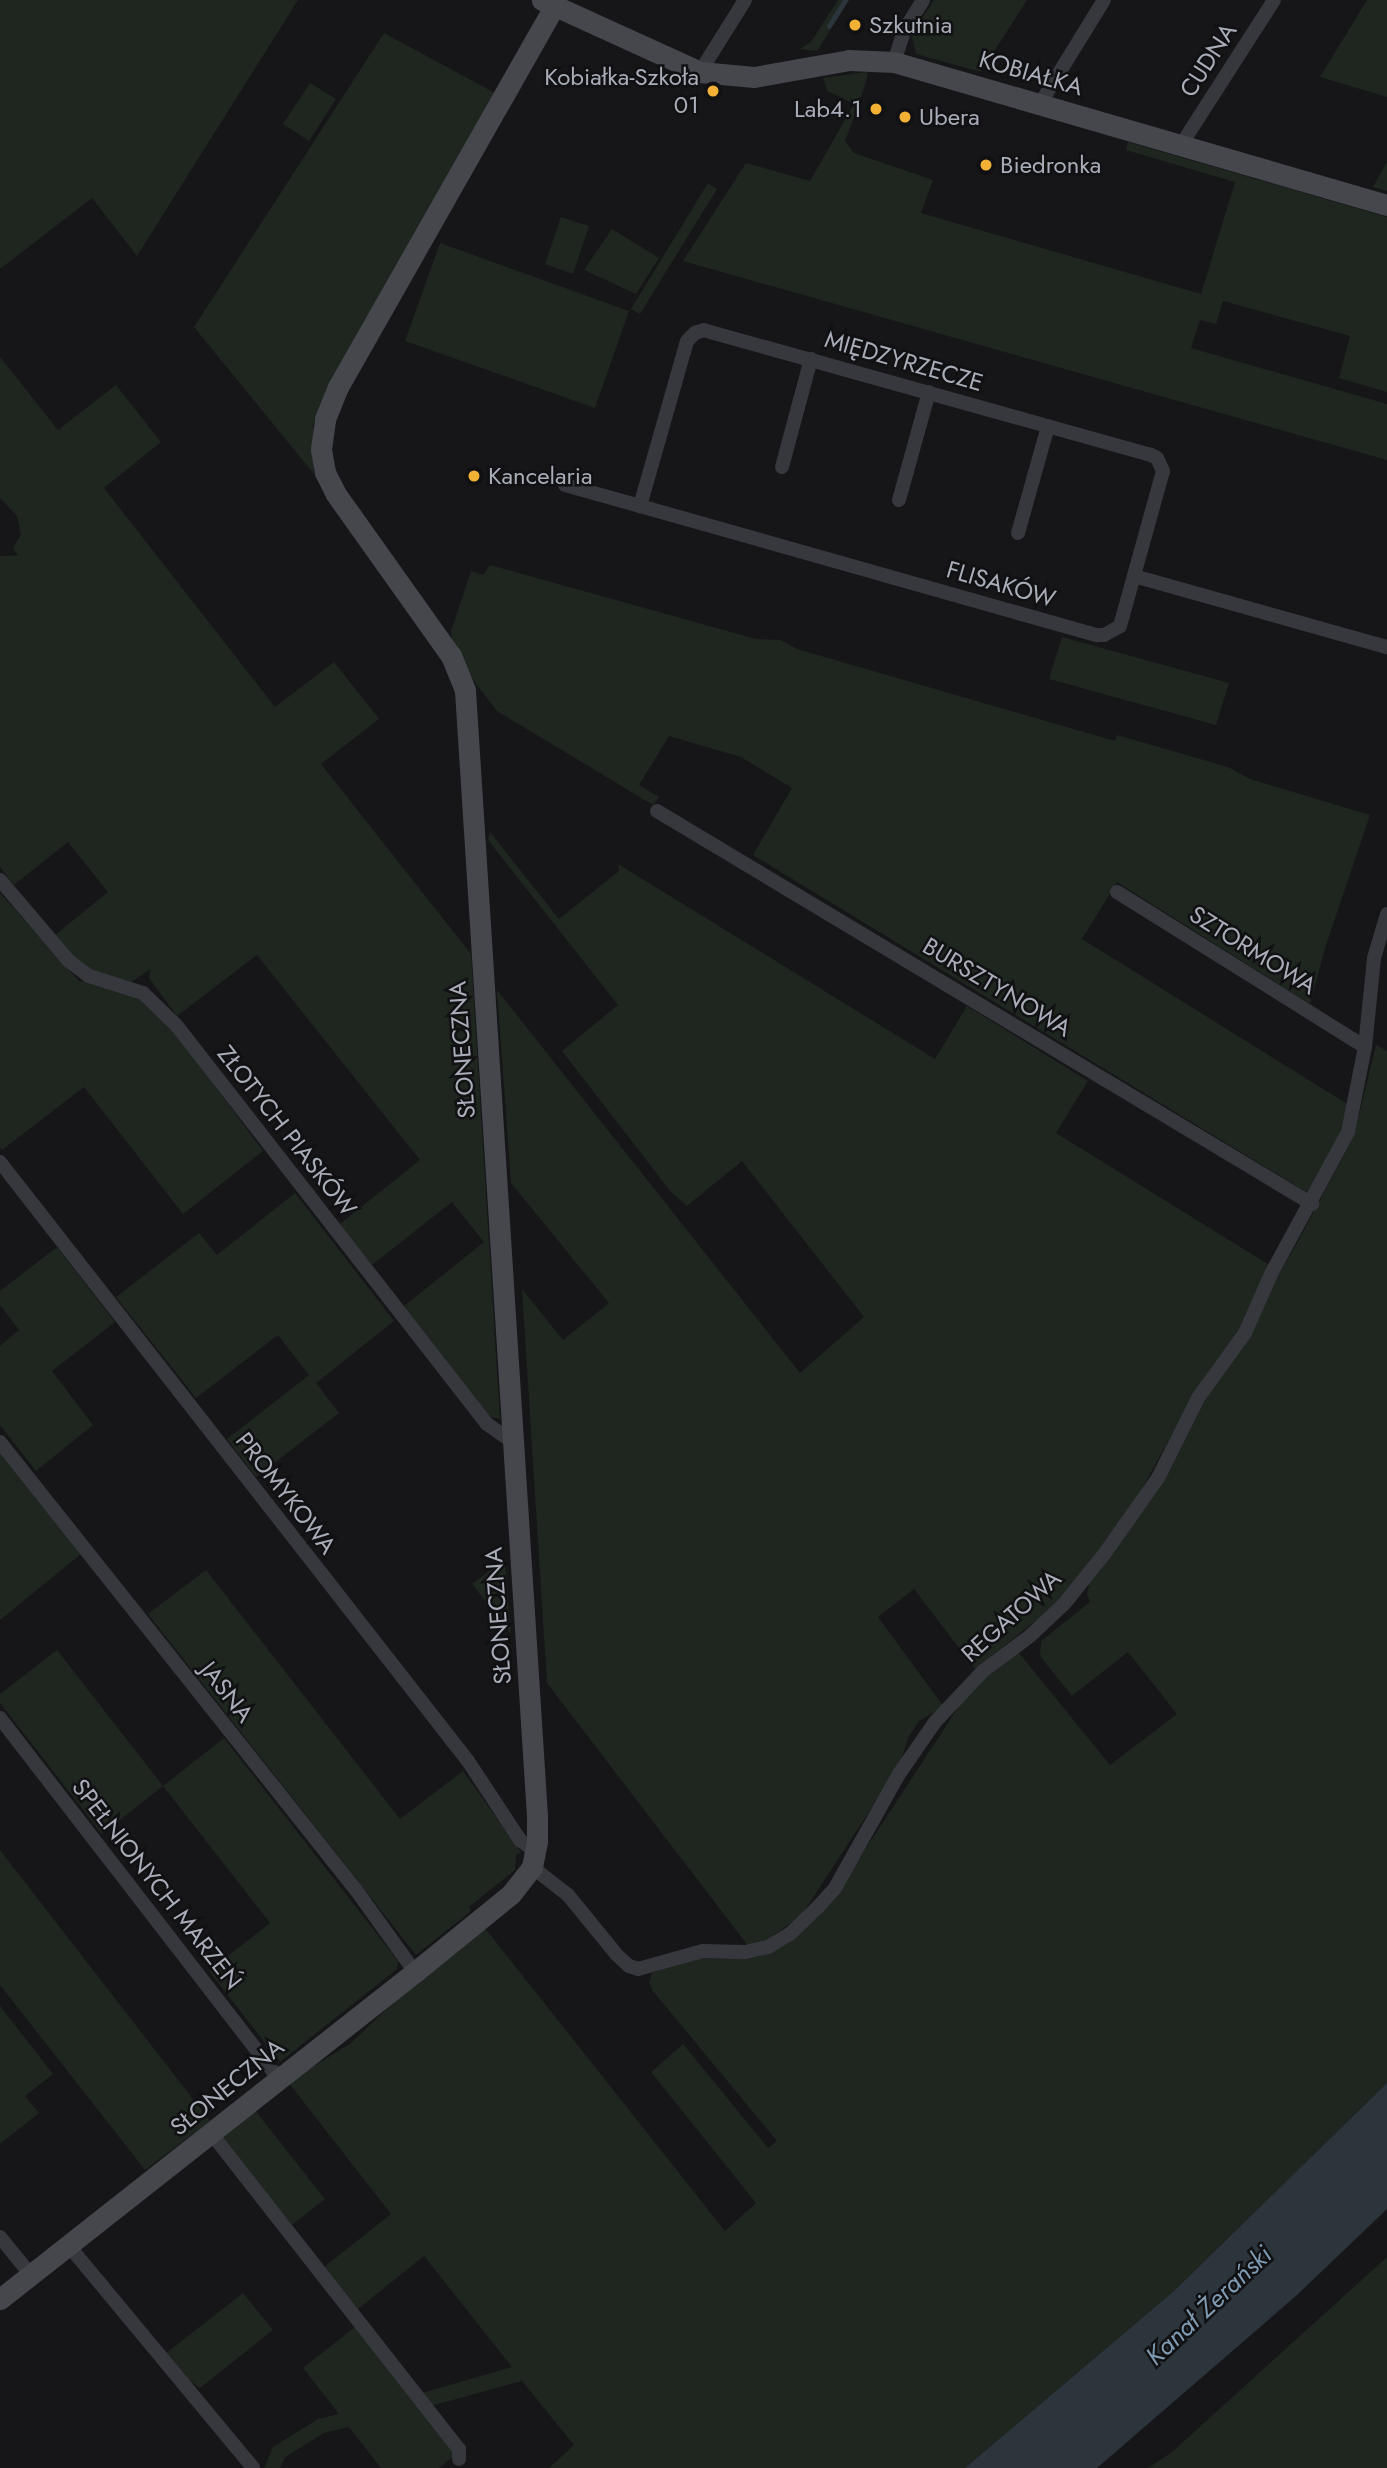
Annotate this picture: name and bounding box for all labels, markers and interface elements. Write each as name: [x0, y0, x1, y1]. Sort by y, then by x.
place label: Szkutnia: [869, 11, 952, 39]
marker: Szkutnia: [847, 17, 863, 33]
street label: CUDNA: [1174, 18, 1242, 102]
street label: KOBIAŁKA: [976, 44, 1086, 102]
place label: Kobiałka-Szkoła 01: [544, 63, 699, 119]
marker: Kobiałka-Szkoła 01: [705, 83, 721, 99]
place label: Lab4.1: [794, 95, 862, 123]
marker: Lab4.1: [868, 101, 884, 117]
place label: Ubera: [919, 103, 980, 131]
marker: Ubera: [897, 109, 913, 125]
place label: Biedronka: [1000, 151, 1101, 179]
marker: Biedronka: [978, 157, 994, 173]
street label: MIĘDZYRZECZE: [821, 325, 987, 397]
place label: Kancelaria: [488, 462, 593, 490]
marker: Kancelaria: [466, 468, 482, 484]
street label: FLISAKÓW: [943, 555, 1059, 613]
street label: SZTORMOWA: [1184, 900, 1322, 1000]
street label: BURSZTYNOWA: [917, 931, 1077, 1043]
street label: SŁONECZNA: [443, 980, 481, 1120]
street label: ZŁOTYCH PIASKÓW: [211, 1040, 363, 1222]
street label: PROMYKOWA: [230, 1427, 342, 1559]
street label: SŁONECZNA: [479, 1546, 517, 1686]
street label: REGATOWA: [955, 1564, 1067, 1668]
street label: JASNA: [194, 1656, 260, 1728]
street label: SPEŁNIONYCH MARZEŃ: [66, 1773, 248, 1995]
street label: SŁONECZNA: [164, 2033, 290, 2141]
water label: Kanał Żerański: [1140, 2240, 1278, 2372]

